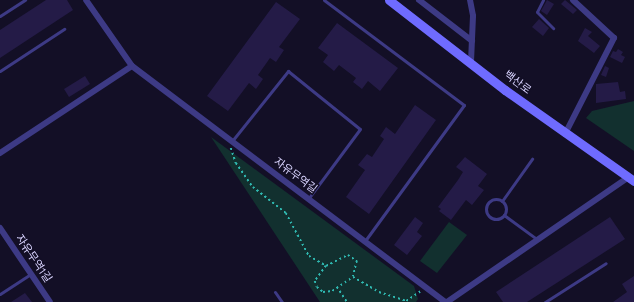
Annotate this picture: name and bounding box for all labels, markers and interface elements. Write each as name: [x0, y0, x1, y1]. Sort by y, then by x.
street label: 백산로: [501, 69, 533, 97]
street label: 자유무역길: [271, 156, 319, 196]
street label: 자유무역1길: [12, 233, 54, 285]

